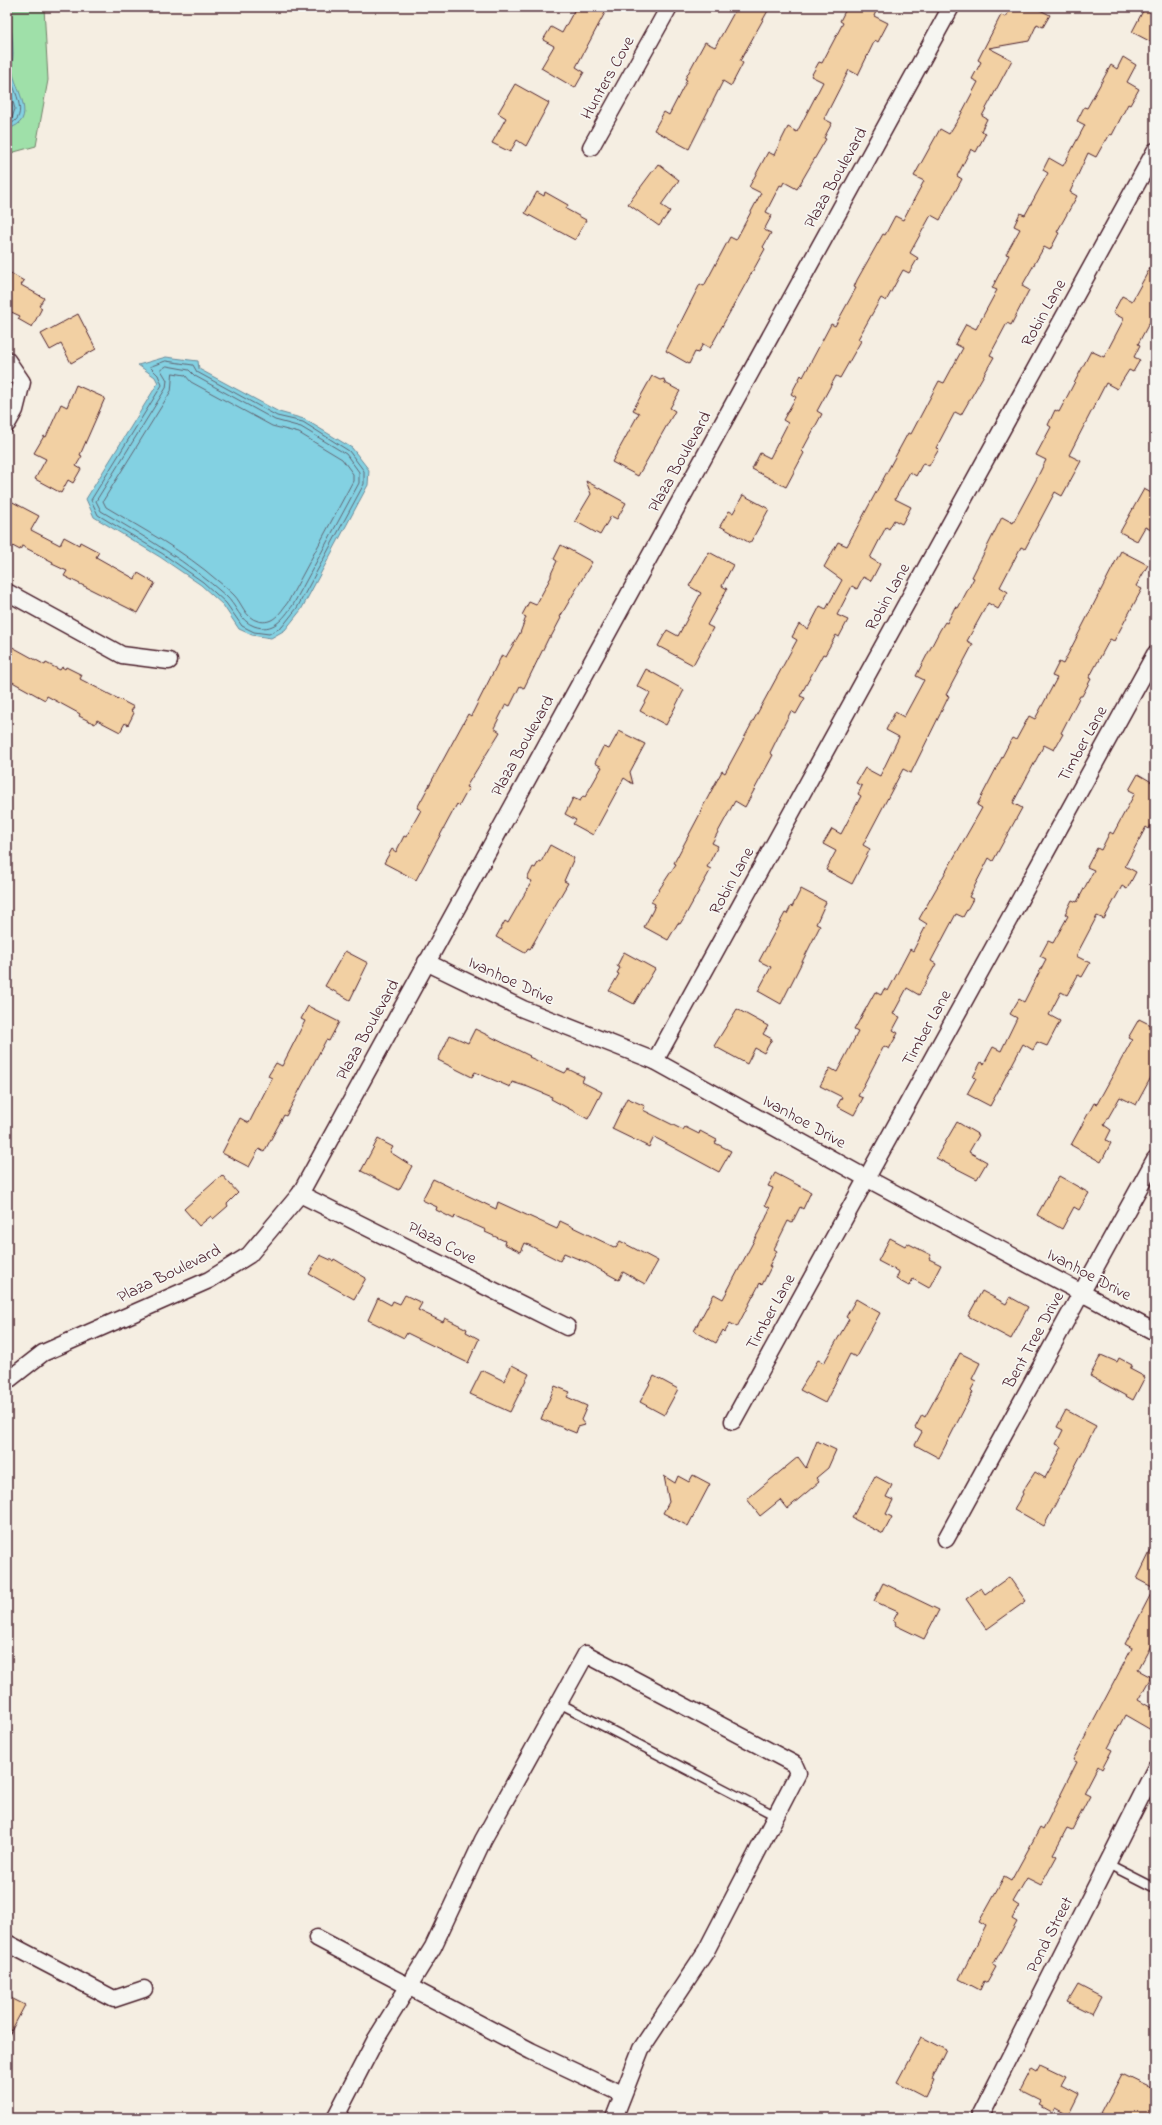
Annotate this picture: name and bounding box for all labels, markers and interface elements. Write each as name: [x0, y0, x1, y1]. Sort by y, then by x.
street label: Hunters Cove: [575, 31, 641, 124]
street label: Plaza Boulevard: [798, 122, 874, 233]
street label: Robin Lane: [1015, 274, 1073, 351]
street label: Plaza Boulevard: [642, 406, 718, 517]
street label: Robin Lane: [859, 558, 917, 635]
street label: Plaza Boulevard: [485, 690, 561, 801]
street label: Timber Lane: [1052, 701, 1114, 787]
street label: Robin Lane: [703, 842, 761, 919]
street label: Ivanhoe Drive: [464, 950, 558, 1012]
street label: Plaza Boulevard: [330, 974, 406, 1085]
street label: Timber Lane: [896, 985, 958, 1071]
street label: Ivanhoe Drive: [758, 1089, 851, 1156]
street label: Plaza Cove: [403, 1215, 481, 1271]
street label: Plaza Boulevard: [113, 1238, 225, 1310]
street label: Ivanhoe Drive: [1042, 1242, 1136, 1308]
street label: Timber Lane: [740, 1269, 802, 1355]
street label: Bent Tree Drive: [997, 1287, 1071, 1394]
street label: Pond Street: [1020, 1892, 1080, 1978]

